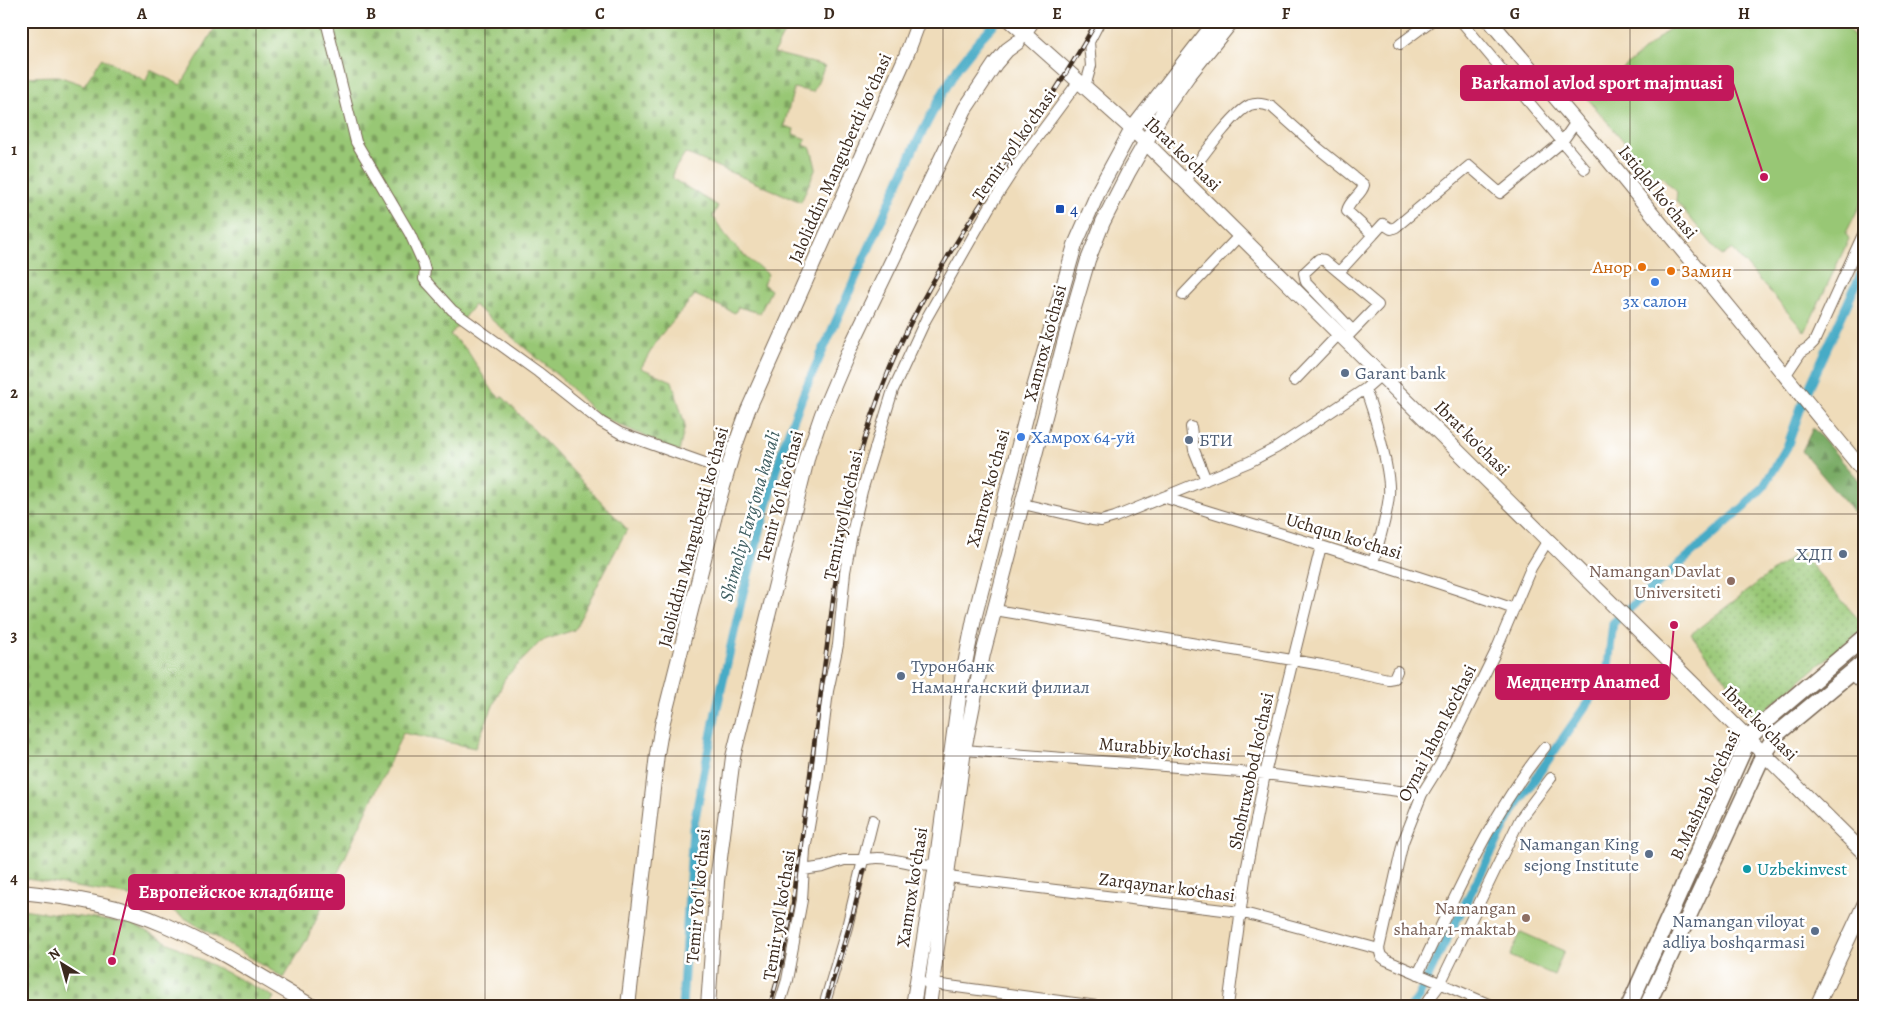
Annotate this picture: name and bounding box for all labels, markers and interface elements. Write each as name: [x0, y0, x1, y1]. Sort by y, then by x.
text: A: [136, 3, 148, 25]
text: B: [366, 3, 376, 25]
text: C: [595, 3, 605, 25]
text: D: [823, 3, 835, 25]
text: E: [1052, 3, 1062, 25]
text: F: [1282, 3, 1291, 25]
text: G: [1510, 3, 1520, 25]
text: H: [1738, 3, 1750, 25]
street label: Jaloliddin Manguberdi koʻchasi: [783, 49, 897, 267]
callout: Barkamol avlod sport majmuasi: [1461, 66, 1733, 100]
text: Barkamol avlod sport majmuasi: [1471, 70, 1723, 96]
street label: Temir yo'l ko'chasi: [966, 84, 1062, 206]
street label: Ibrat ko'chasi: [1139, 111, 1227, 197]
text: 1: [11, 139, 17, 161]
street label: Istiqlol koʻchasi: [1613, 140, 1703, 244]
place label: 4: [1070, 197, 1078, 221]
marker: 4: [1054, 203, 1066, 215]
place label: Анор: [1592, 255, 1632, 279]
place label: Замин: [1681, 259, 1732, 283]
marker: Анор: [1636, 261, 1648, 273]
marker: Замин: [1665, 265, 1677, 277]
marker: 3х салон: [1649, 276, 1661, 288]
street label: Xamrox ko'chasi: [1018, 282, 1072, 404]
place label: 3х салон: [1623, 289, 1687, 313]
place label: Garant bank: [1355, 361, 1446, 385]
marker: Garant bank: [1339, 367, 1351, 379]
text: 2: [10, 382, 18, 404]
street label: Ibrat ko'chasi: [1429, 395, 1515, 481]
street label: Jaloliddin Manguberdi koʻchasi: [652, 424, 734, 650]
place label: Хамрох 64-уй: [1031, 425, 1135, 449]
street label: Xamrox koʻchasi: [961, 426, 1015, 550]
water label: Shimoliy Fargʻona kanali: [713, 428, 787, 605]
street label: Temir Yoʻl koʻchasi: [751, 428, 809, 564]
place label: БТИ: [1199, 428, 1233, 452]
marker: Хамрох 64-уй: [1015, 431, 1027, 443]
marker: БТИ: [1183, 434, 1195, 446]
street label: Temir yo'l ko'chasi: [818, 448, 868, 582]
street label: Uchqun koʻchasi: [1283, 507, 1405, 565]
place label: ХДП: [1796, 542, 1833, 566]
marker: ХДП: [1837, 548, 1849, 560]
place label: Namangan Davlat Universiteti: [1589, 559, 1721, 604]
marker: Namangan Davlat Universiteti: [1725, 575, 1737, 587]
text: 3: [11, 625, 18, 647]
place label: Туронбанк Наманганский филиал: [911, 654, 1090, 699]
street label: Oynai Jahon ko‘chasi: [1392, 660, 1482, 806]
callout: Медцентр Anamed: [1496, 665, 1669, 699]
text: Медцентр Anamed: [1506, 669, 1661, 695]
marker: Туронбанк Наманганский филиал: [895, 670, 907, 682]
street label: Ibrat ko'chasi: [1717, 680, 1803, 766]
street label: Shohruxobod ko'chasi: [1223, 690, 1279, 852]
street label: B.Mashrab ko'chasi: [1664, 726, 1746, 864]
street label: Murabbiy ko‘chasi: [1098, 731, 1232, 767]
street label: Xamrox koʻchasi: [891, 825, 933, 949]
street label: Temir Yoʻl koʻchasi: [680, 828, 716, 964]
place label: Namangan King sejong Institute: [1519, 832, 1639, 877]
street label: Temir yo'l ko'chasi: [757, 848, 801, 982]
marker: Namangan King sejong Institute: [1643, 848, 1655, 860]
place label: Uzbekinvest: [1757, 857, 1847, 881]
marker: Uzbekinvest: [1741, 863, 1753, 875]
street label: Zarqaynar ko‘chasi: [1098, 867, 1236, 907]
text: 4: [10, 868, 18, 890]
callout: Европейское кладбище: [129, 875, 344, 909]
text: Европейское кладбище: [138, 879, 334, 905]
place label: Namangan shahar 1-maktab: [1394, 896, 1516, 941]
place label: Namangan viloyat adliya boshqarmasi: [1663, 909, 1805, 954]
marker: Namangan shahar 1-maktab: [1520, 912, 1532, 924]
marker: Namangan viloyat adliya boshqarmasi: [1809, 925, 1821, 937]
north arrow: [38, 940, 88, 990]
text: N: [45, 943, 64, 965]

